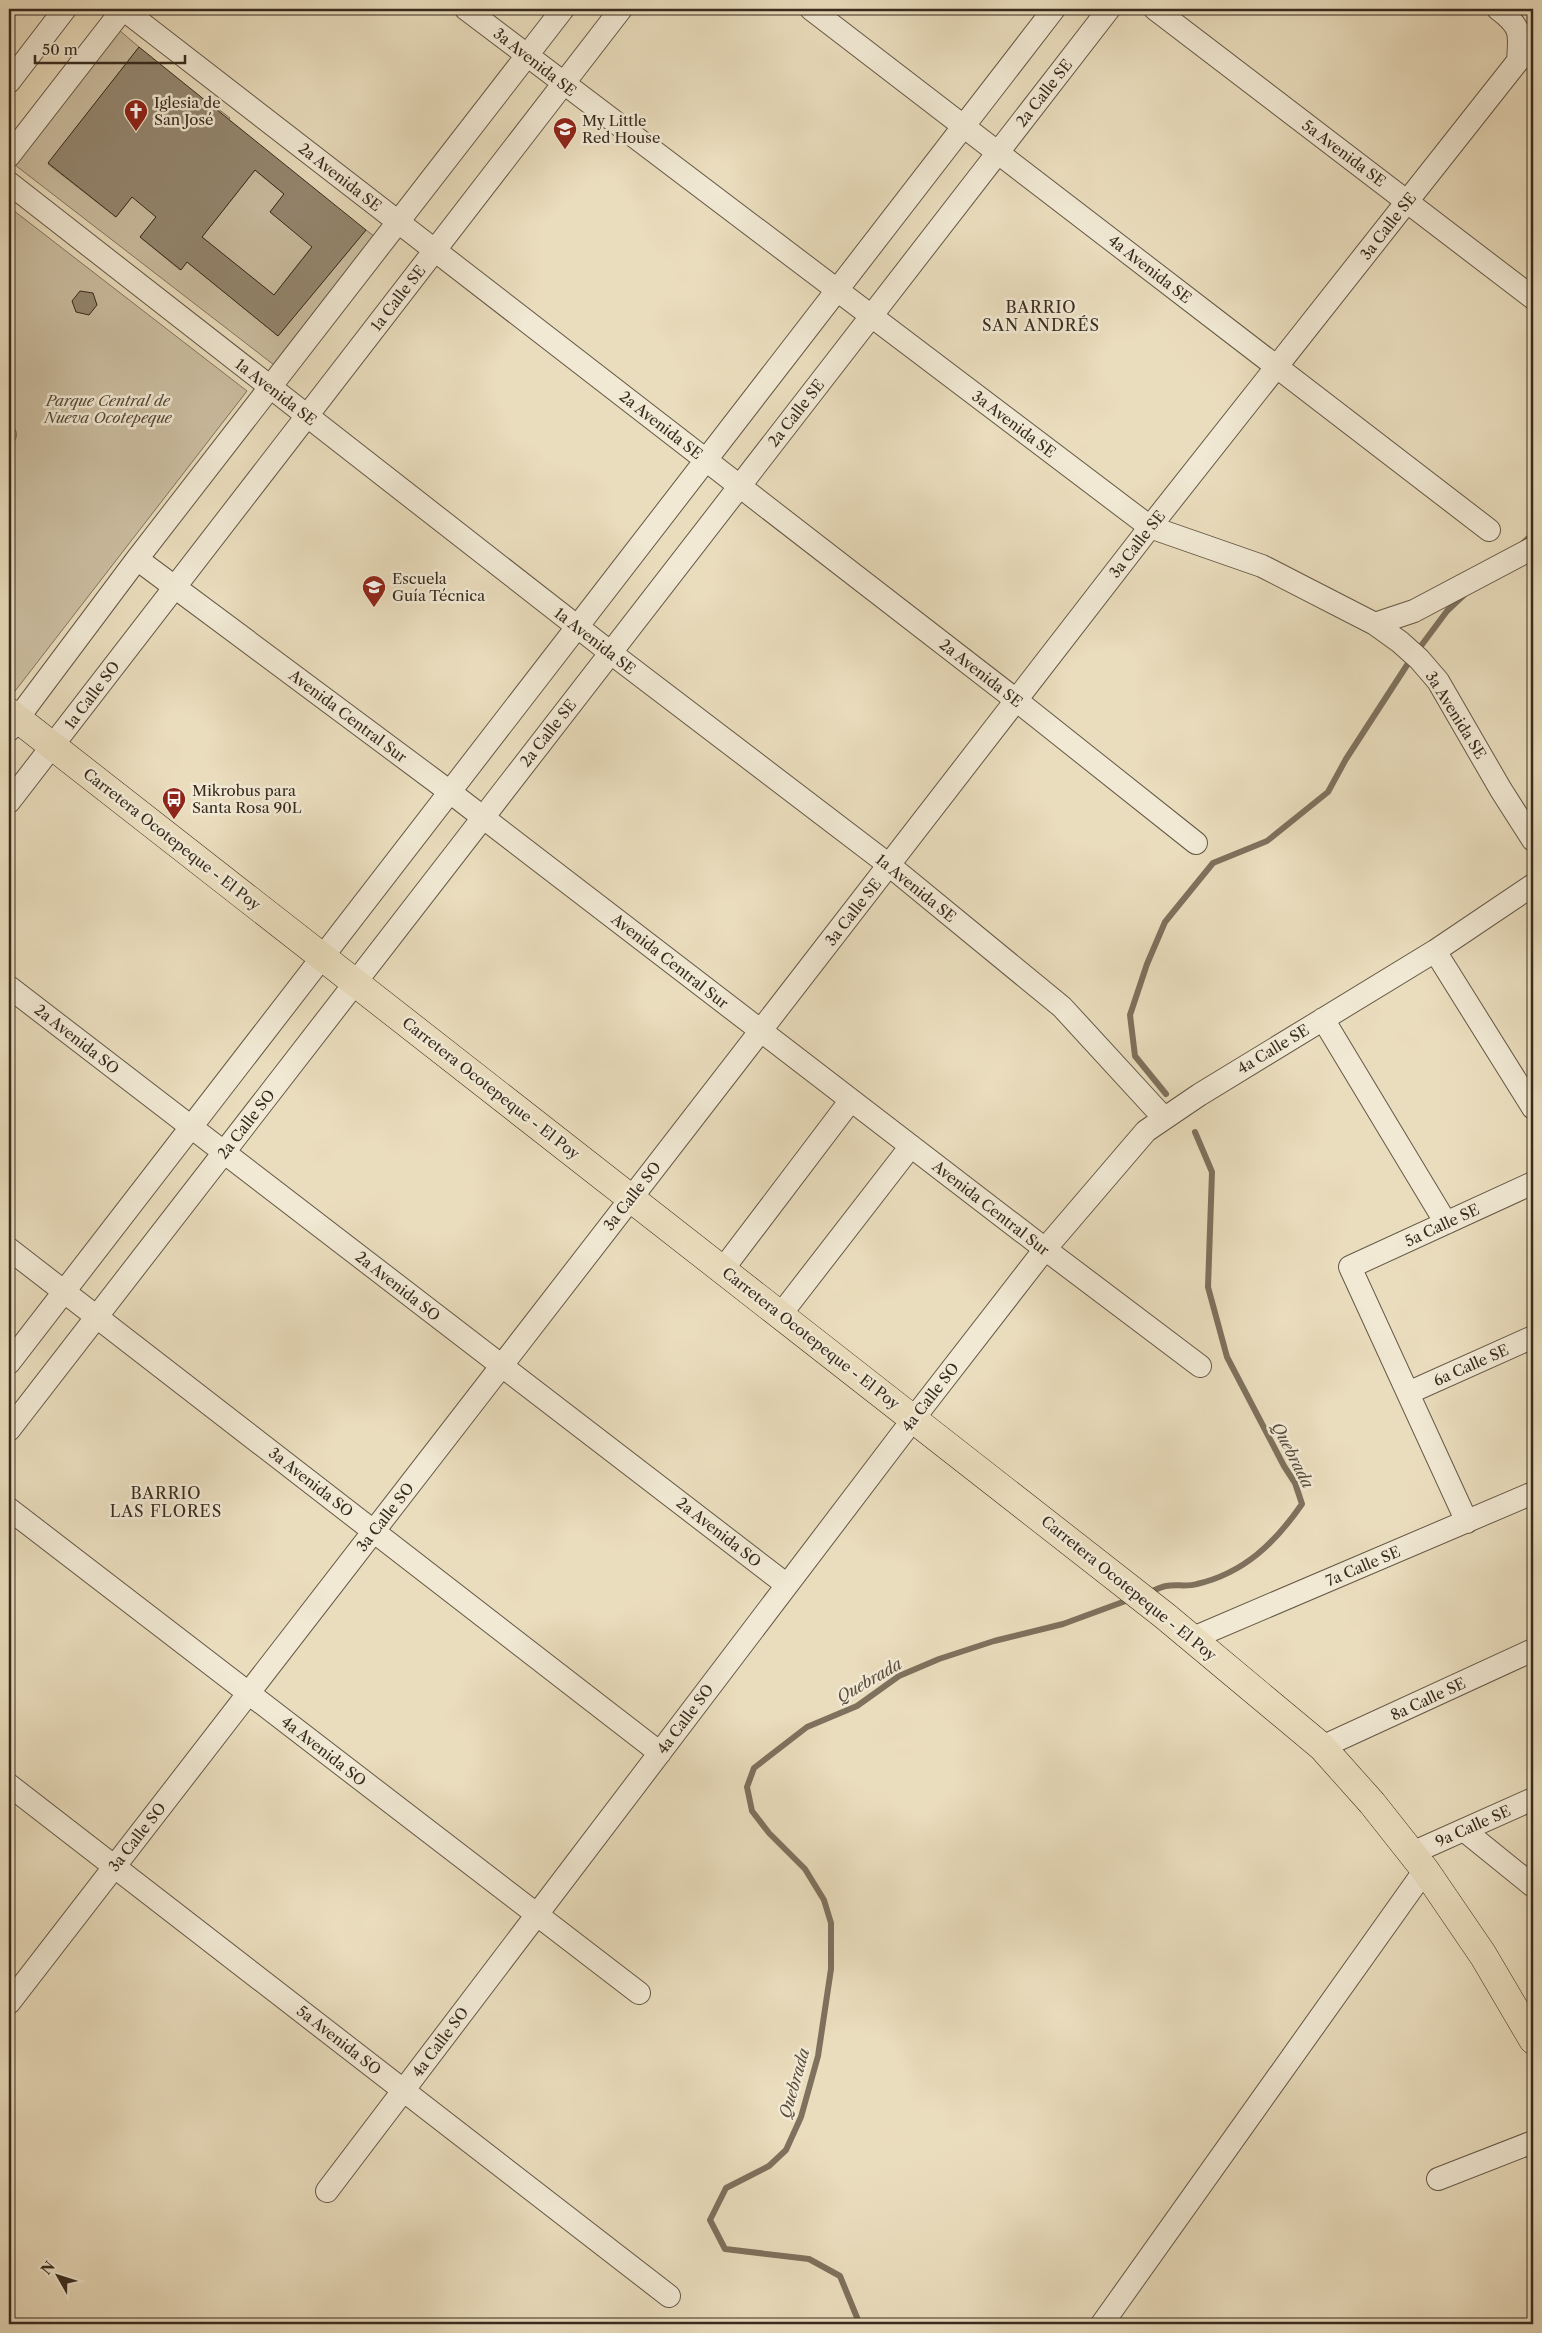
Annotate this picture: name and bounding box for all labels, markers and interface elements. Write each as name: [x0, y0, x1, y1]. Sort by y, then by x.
street label: 3a Avenida SE: [490, 24, 580, 100]
scale bar: [35, 32, 185, 64]
text: 50 m: [42, 40, 78, 59]
street label: 2a Calle SE: [1012, 55, 1076, 131]
place label: Iglesia de San José: [154, 93, 221, 129]
church icon: Iglesia de San José: [123, 98, 149, 132]
place label: My Little Red House: [582, 111, 660, 147]
street label: 5a Avenida SE: [1298, 115, 1390, 191]
school or university icon: My Little Red House: [552, 116, 578, 150]
street label: 2a Avenida SE: [295, 139, 385, 215]
street label: 3a Calle SE: [1356, 189, 1420, 263]
street label: 4a Avenida SE: [1105, 231, 1195, 307]
street label: 1a Calle SE: [366, 261, 430, 335]
district label: BARRIO SAN ANDRÉS: [982, 297, 1100, 335]
street label: 1a Avenida SE: [232, 354, 320, 430]
street label: 2a Calle SE: [764, 375, 828, 451]
street label: 3a Avenida SE: [968, 386, 1060, 462]
street label: 2a Avenida SE: [616, 387, 706, 463]
park label: Parque Central de Nueva Ocotepeque: [43, 391, 172, 427]
street label: 3a Calle SE: [1105, 507, 1169, 581]
place label: Escuela Guía Técnica: [392, 569, 485, 605]
school or university icon: Escuela Guía Técnica: [361, 574, 387, 608]
street label: 1a Avenida SE: [551, 603, 639, 679]
street label: 2a Avenida SE: [936, 635, 1026, 711]
street label: 1a Calle SO: [60, 657, 124, 733]
street label: Avenida Central Sur: [284, 665, 411, 767]
street label: 3a Avenida SE: [1421, 668, 1491, 762]
street label: 2a Calle SE: [516, 695, 580, 771]
street label: Carretera Ocotepeque - El Poy: [80, 764, 265, 915]
place label: Mikrobus para Santa Rosa 90L: [192, 781, 302, 817]
bus stop icon: Mikrobus para Santa Rosa 90L: [161, 786, 187, 820]
street label: 1a Avenida SE: [872, 850, 960, 926]
street label: 3a Calle SE: [821, 875, 885, 949]
street label: Avenida Central Sur: [607, 909, 733, 1013]
street label: 2a Avenida SO: [31, 1000, 123, 1078]
street label: Carretera Ocotepeque - El Poy: [399, 1013, 584, 1164]
street label: 4a Calle SE: [1234, 1020, 1312, 1078]
street label: 2a Calle SO: [213, 1086, 279, 1162]
street label: Avenida Central Sur: [928, 1156, 1054, 1260]
street label: 3a Calle SO: [599, 1158, 665, 1234]
street label: 5a Calle SE: [1402, 1199, 1482, 1251]
street label: 2a Avenida SO: [352, 1247, 444, 1325]
street label: Carretera Ocotepeque - El Poy: [719, 1263, 904, 1414]
street label: 6a Calle SE: [1430, 1340, 1512, 1390]
street label: 4a Calle SO: [897, 1359, 963, 1435]
water label: Quebrada: [1268, 1418, 1318, 1492]
street label: 3a Avenida SO: [265, 1443, 357, 1521]
street label: 3a Calle SO: [352, 1479, 418, 1555]
district label: BARRIO LAS FLORES: [110, 1483, 222, 1521]
street label: 2a Avenida SO: [673, 1493, 765, 1571]
street label: Carretera Ocotepeque - El Poy: [1038, 1511, 1221, 1665]
street label: 7a Calle SE: [1323, 1542, 1403, 1590]
water label: Quebrada: [833, 1653, 906, 1707]
street label: 8a Calle SE: [1387, 1673, 1469, 1725]
street label: 4a Calle SO: [653, 1680, 717, 1758]
street label: 4a Avenida SO: [278, 1712, 370, 1790]
street label: 3a Calle SO: [104, 1799, 170, 1875]
street label: 9a Calle SE: [1432, 1801, 1514, 1851]
street label: 5a Avenida SO: [293, 2001, 385, 2079]
street label: 4a Calle SO: [408, 2003, 472, 2081]
water label: Quebrada: [774, 2045, 814, 2120]
north arrow: [32, 2250, 82, 2300]
text: N: [37, 2257, 59, 2278]

